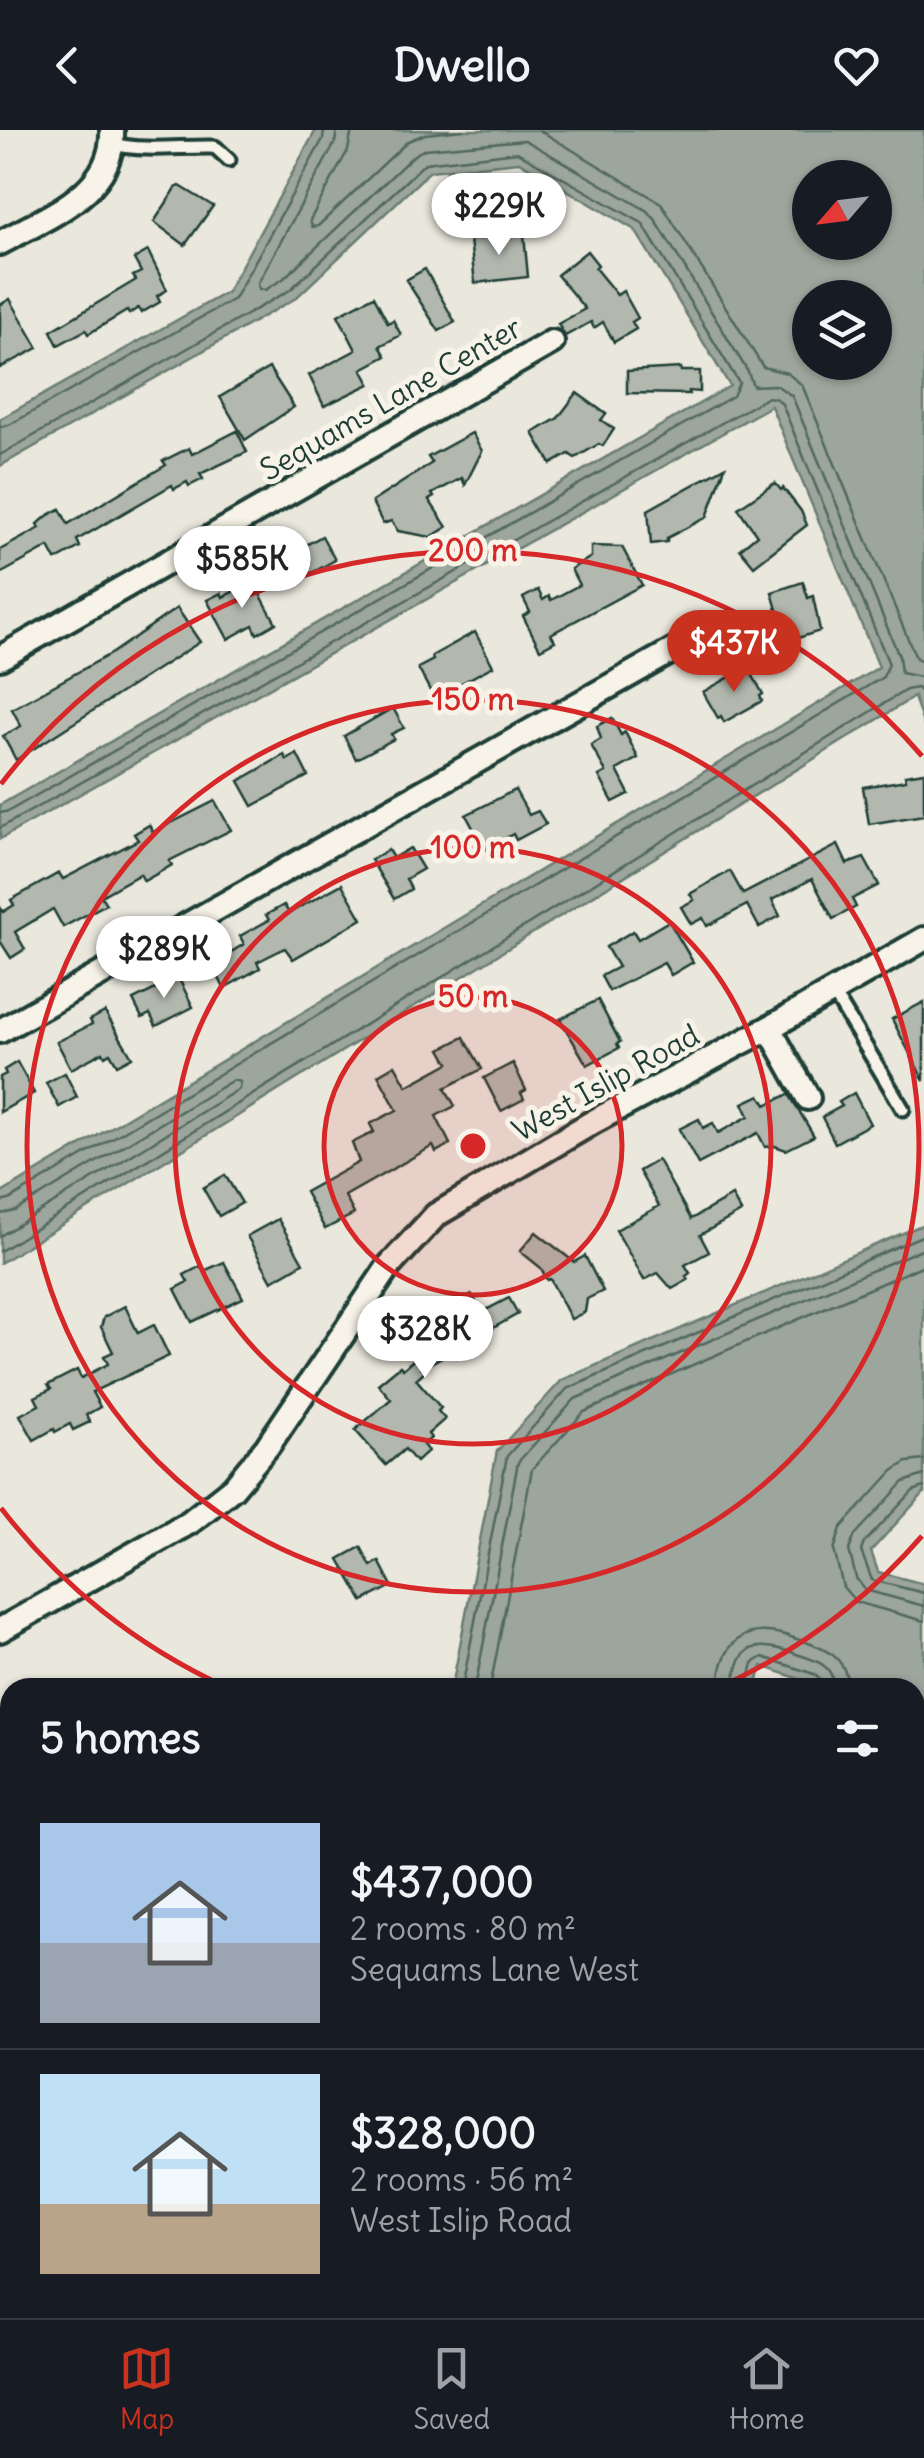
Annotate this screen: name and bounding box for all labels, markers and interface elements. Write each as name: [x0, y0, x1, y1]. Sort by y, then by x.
text: Dwello: [394, 37, 530, 93]
icon: back: [40, 38, 95, 93]
icon: heart: [829, 38, 884, 93]
north arrow: [792, 160, 892, 260]
map controls: [792, 160, 892, 380]
pin: $229K: [429, 173, 569, 258]
text: $229K: [454, 185, 544, 226]
button: layers: [792, 280, 892, 380]
street label: Sequams Lane Center: [253, 308, 528, 488]
pin: $585K: [172, 526, 312, 611]
text: 200 m: [428, 531, 518, 569]
text: $585K: [196, 538, 288, 579]
pin: $437K: [664, 610, 804, 695]
text: $437K: [689, 622, 779, 663]
text: 150 m: [432, 680, 514, 718]
text: 100 m: [431, 828, 515, 866]
pin: $289K: [94, 916, 234, 1001]
text: $289K: [118, 928, 210, 969]
text: 50 m: [438, 977, 508, 1015]
street label: West Islip Road: [505, 1015, 706, 1149]
centre of rings: [455, 1128, 491, 1164]
pin: $328K: [355, 1296, 495, 1381]
text: $328K: [379, 1308, 471, 1349]
icon: filters: [830, 1711, 885, 1766]
text: 5 homes: [40, 1712, 201, 1764]
text: $437,000: [350, 1856, 534, 1908]
icon: home: [120, 1863, 240, 1983]
text: 2 rooms · 80 m²: [350, 1908, 576, 1949]
text: Sequams Lane West: [350, 1949, 639, 1990]
text: $328,000: [350, 2107, 536, 2159]
icon: home: [120, 2114, 240, 2234]
text: 2 rooms · 56 m²: [350, 2159, 573, 2200]
text: West Islip Road: [350, 2200, 572, 2241]
tab: Map: [119, 2341, 174, 2437]
tab: Saved: [413, 2341, 490, 2437]
tab: Home: [729, 2341, 805, 2437]

